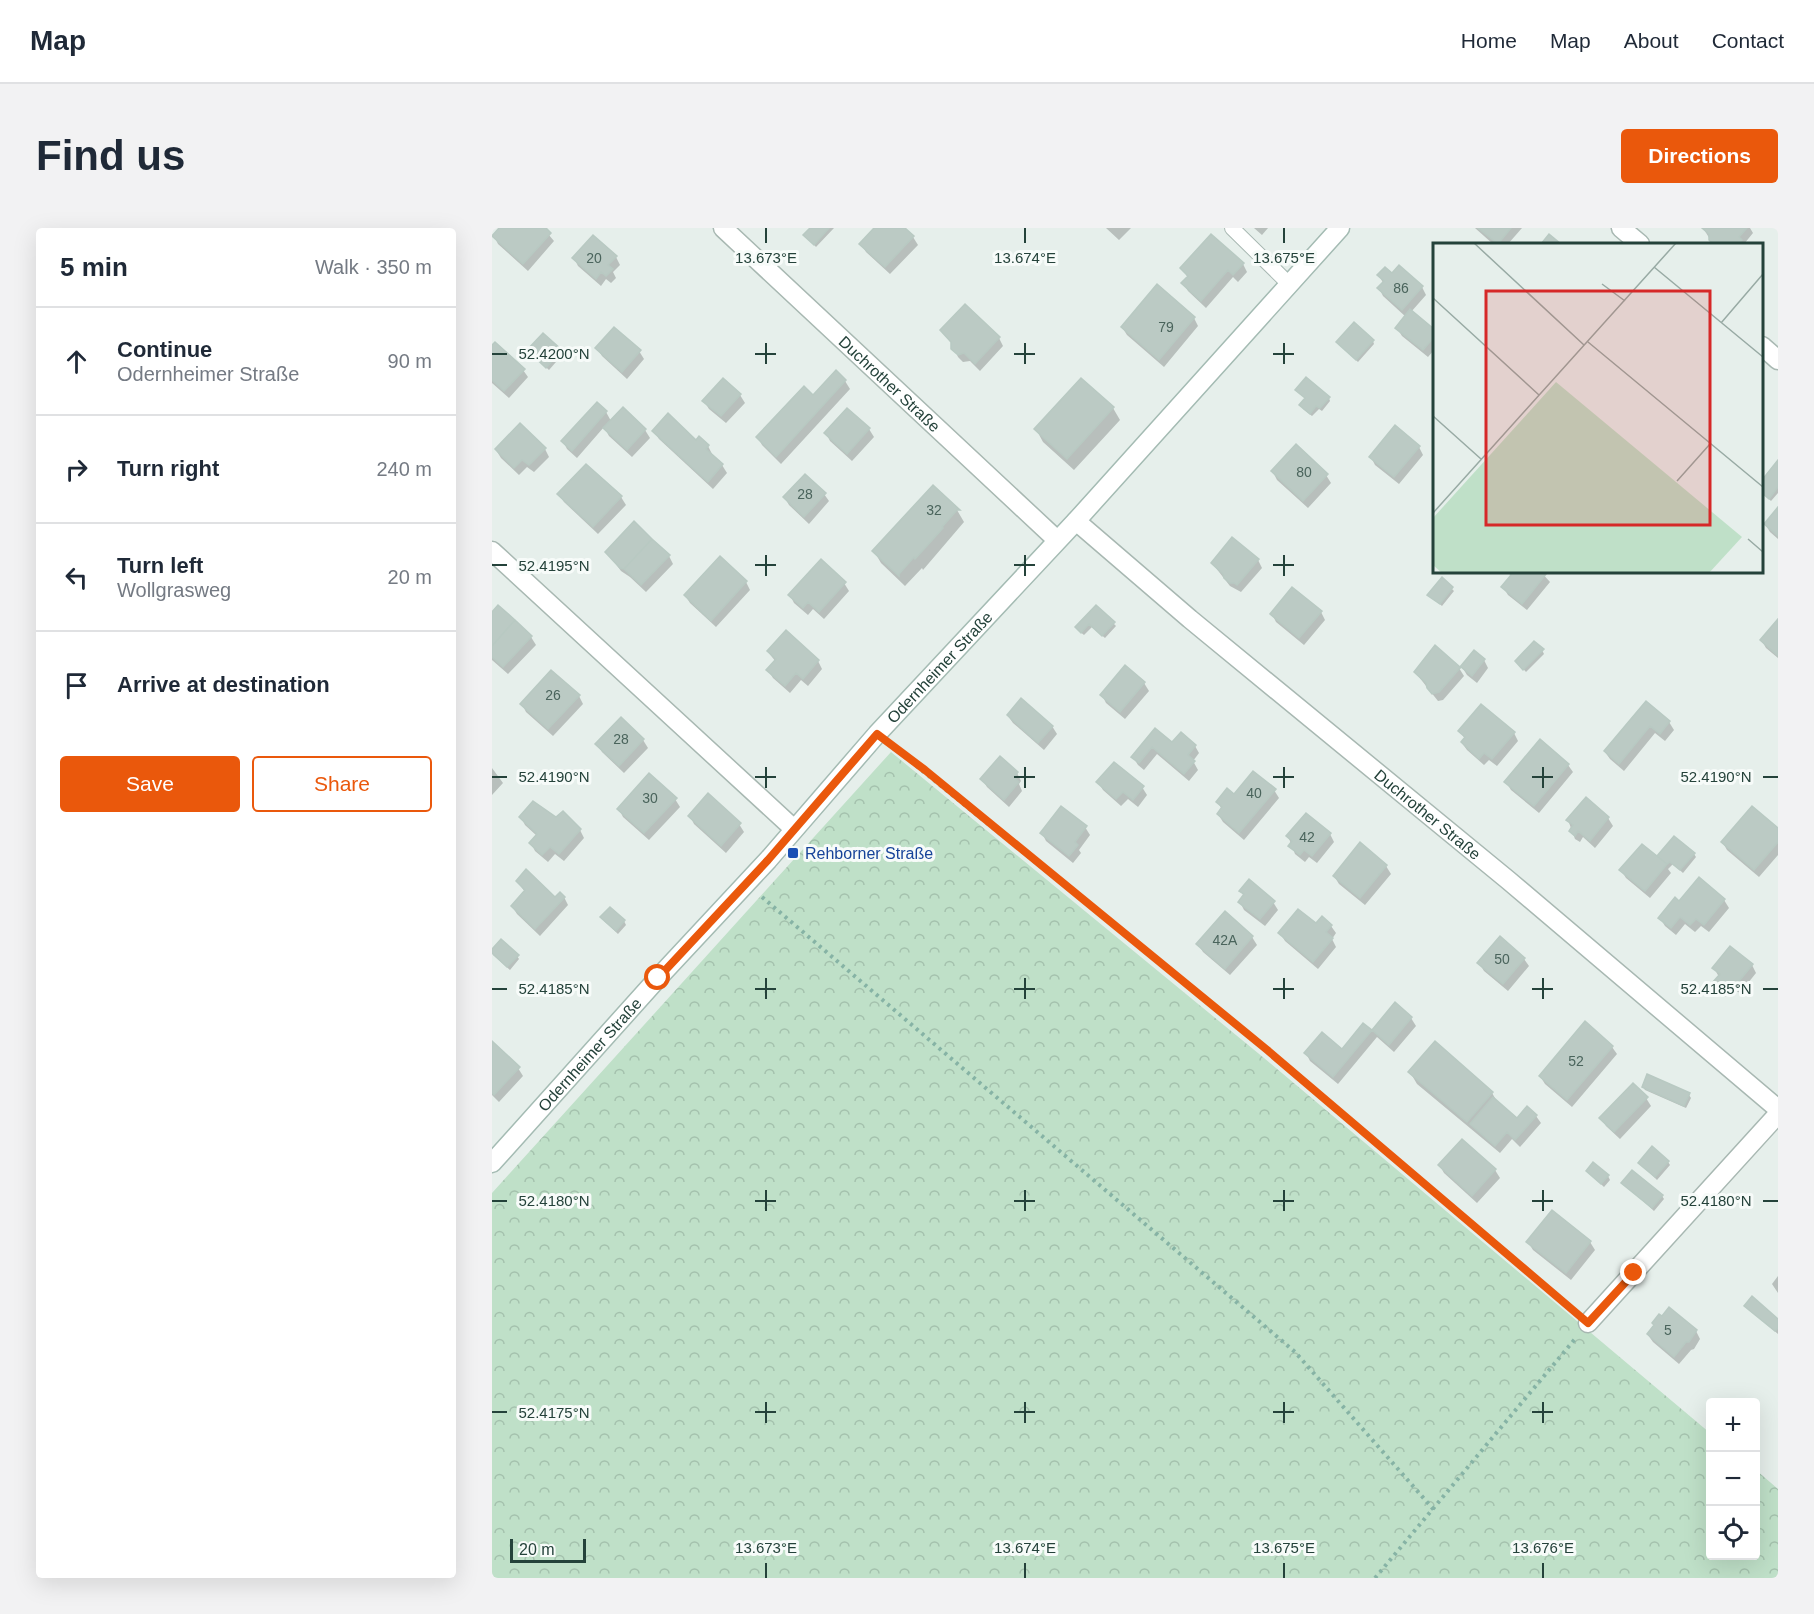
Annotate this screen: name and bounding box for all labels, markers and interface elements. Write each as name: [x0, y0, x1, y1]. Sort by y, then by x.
text: Map: [30, 25, 86, 56]
text: Home: [1461, 29, 1517, 52]
text: Map: [1550, 29, 1591, 52]
text: About: [1624, 29, 1679, 52]
text: Contact: [1712, 29, 1784, 52]
button: Directions: [1621, 129, 1778, 183]
text: Find us: [36, 132, 185, 179]
inset map: [1433, 243, 1763, 573]
text: 13.673°E: [735, 249, 797, 266]
text: 13.674°E: [994, 249, 1056, 266]
text: 13.675°E: [1253, 249, 1315, 266]
house number: 20: [586, 250, 602, 266]
text: 5 min: [60, 252, 128, 282]
text: Walk · 350 m: [315, 256, 432, 278]
house number: 86: [1393, 280, 1409, 296]
house number: 79: [1158, 319, 1174, 335]
street label: Duchrother Straße: [835, 333, 943, 435]
text: Continue: [117, 337, 212, 362]
icon: ahead: [60, 345, 93, 378]
text: 52.4200°N: [518, 345, 590, 362]
text: 90 m: [388, 350, 432, 372]
text: Odernheimer Straße: [117, 363, 299, 385]
icon: right: [60, 453, 93, 486]
text: Turn right: [117, 456, 219, 481]
text: 240 m: [376, 458, 432, 480]
house number: 80: [1296, 464, 1312, 480]
house number: 28: [797, 486, 813, 502]
house number: 32: [926, 502, 942, 518]
text: Turn left: [117, 553, 203, 578]
text: 52.4195°N: [518, 557, 590, 574]
icon: left: [60, 561, 93, 594]
text: 20 m: [388, 566, 432, 588]
text: Wollgrasweg: [117, 579, 231, 601]
street label: Odernheimer Straße: [884, 608, 996, 727]
icon: arrive: [60, 669, 93, 702]
text: Arrive at destination: [117, 672, 330, 697]
house number: 26: [545, 687, 561, 703]
house number: 28: [613, 731, 629, 747]
button: Save: [60, 756, 240, 812]
button: Share: [252, 756, 432, 812]
street label: Duchrother Straße: [1371, 766, 1484, 863]
text: 52.4190°N: [518, 768, 590, 785]
text: 52.4190°N: [1680, 768, 1752, 785]
house number: 40: [1246, 785, 1262, 801]
house number: 30: [642, 790, 658, 806]
house number: 42: [1299, 829, 1315, 845]
place label: Rehborner Straße: [805, 845, 933, 862]
marker: Rehborner Straße: [786, 846, 800, 860]
house number: 42A: [1213, 932, 1238, 948]
house number: 50: [1494, 951, 1510, 967]
route start: [644, 964, 670, 990]
text: 52.4185°N: [518, 980, 590, 997]
text: 52.4185°N: [1680, 980, 1752, 997]
street label: Odernheimer Straße: [535, 995, 645, 1115]
house number: 52: [1568, 1053, 1584, 1069]
text: 52.4180°N: [518, 1192, 590, 1209]
text: 52.4180°N: [1680, 1192, 1752, 1209]
route end: [1620, 1259, 1646, 1285]
house number: 5: [1664, 1322, 1672, 1338]
map controls: [1706, 1398, 1760, 1560]
button: +: [1706, 1398, 1760, 1452]
text: 52.4175°N: [518, 1404, 590, 1421]
button: −: [1706, 1452, 1760, 1506]
button: locate: [1706, 1506, 1760, 1560]
scale bar: [510, 1536, 586, 1564]
text: 13.673°E: [735, 1539, 797, 1556]
text: 13.674°E: [994, 1539, 1056, 1556]
text: 13.675°E: [1253, 1539, 1315, 1556]
text: 13.676°E: [1512, 1539, 1574, 1556]
text: 20 m: [519, 1541, 555, 1558]

